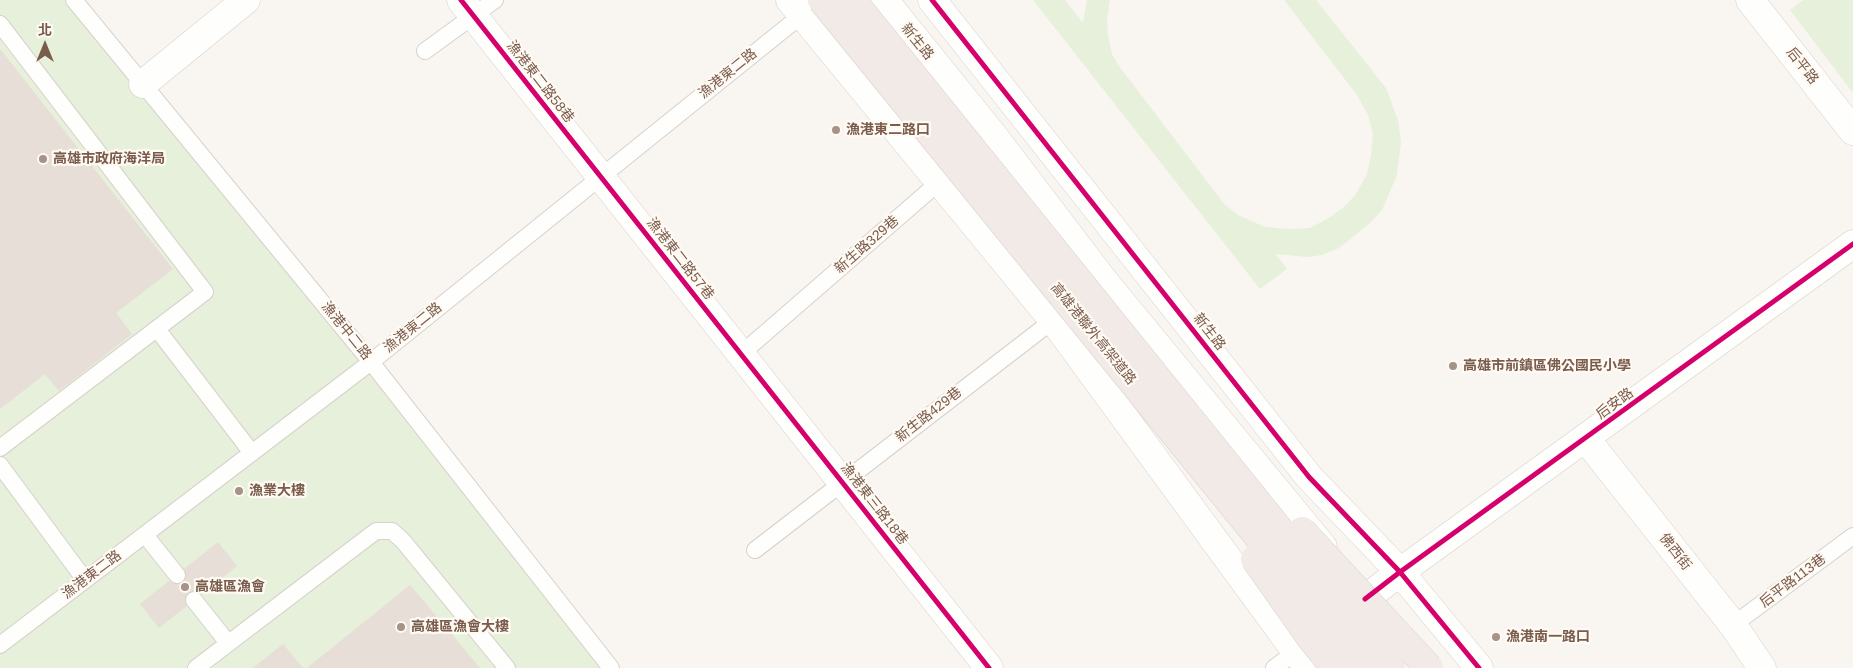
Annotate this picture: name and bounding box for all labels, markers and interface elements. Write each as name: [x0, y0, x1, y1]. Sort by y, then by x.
north arrow: [20, 20, 70, 70]
street label: 新生路: [897, 20, 937, 64]
text: 北: [38, 22, 52, 38]
street label: 漁港東二路58巷: [503, 38, 577, 126]
street label: 后平路: [1782, 44, 1822, 88]
street label: 漁港東二路: [696, 45, 760, 103]
place label: 漁港東二路口: [846, 122, 930, 138]
marker: 漁港東二路口: [830, 124, 842, 136]
place label: 高雄市政府海洋局: [53, 151, 165, 167]
marker: 高雄市政府海洋局: [37, 153, 49, 165]
street label: 新生路329巷: [832, 213, 902, 277]
street label: 漁港東二路57巷: [643, 215, 717, 303]
street label: 高雄港聯外高架道路: [1047, 280, 1139, 388]
street label: 漁港中二路: [317, 299, 375, 363]
street label: 漁港東二路: [381, 299, 445, 357]
street label: 新生路: [1189, 310, 1229, 354]
place label: 高雄市前鎮區佛公國民小學: [1463, 358, 1631, 374]
marker: 高雄市前鎮區佛公國民小學: [1447, 360, 1459, 372]
street label: 新生路429巷: [893, 384, 965, 446]
street label: 后安路: [1593, 385, 1637, 423]
street label: 漁港東三路18巷: [837, 460, 911, 548]
place label: 漁業大樓: [249, 483, 305, 499]
marker: 漁業大樓: [233, 485, 245, 497]
street label: 佛西街: [1655, 530, 1695, 574]
street label: 漁港東二路: [59, 547, 125, 603]
street label: 后平路113巷: [1757, 551, 1829, 611]
place label: 高雄區漁會: [195, 579, 265, 595]
marker: 高雄區漁會: [179, 581, 191, 593]
place label: 高雄區漁會大樓: [411, 619, 509, 635]
marker: 高雄區漁會大樓: [395, 621, 407, 633]
place label: 漁港南一路口: [1506, 629, 1590, 645]
marker: 漁港南一路口: [1490, 631, 1502, 643]

